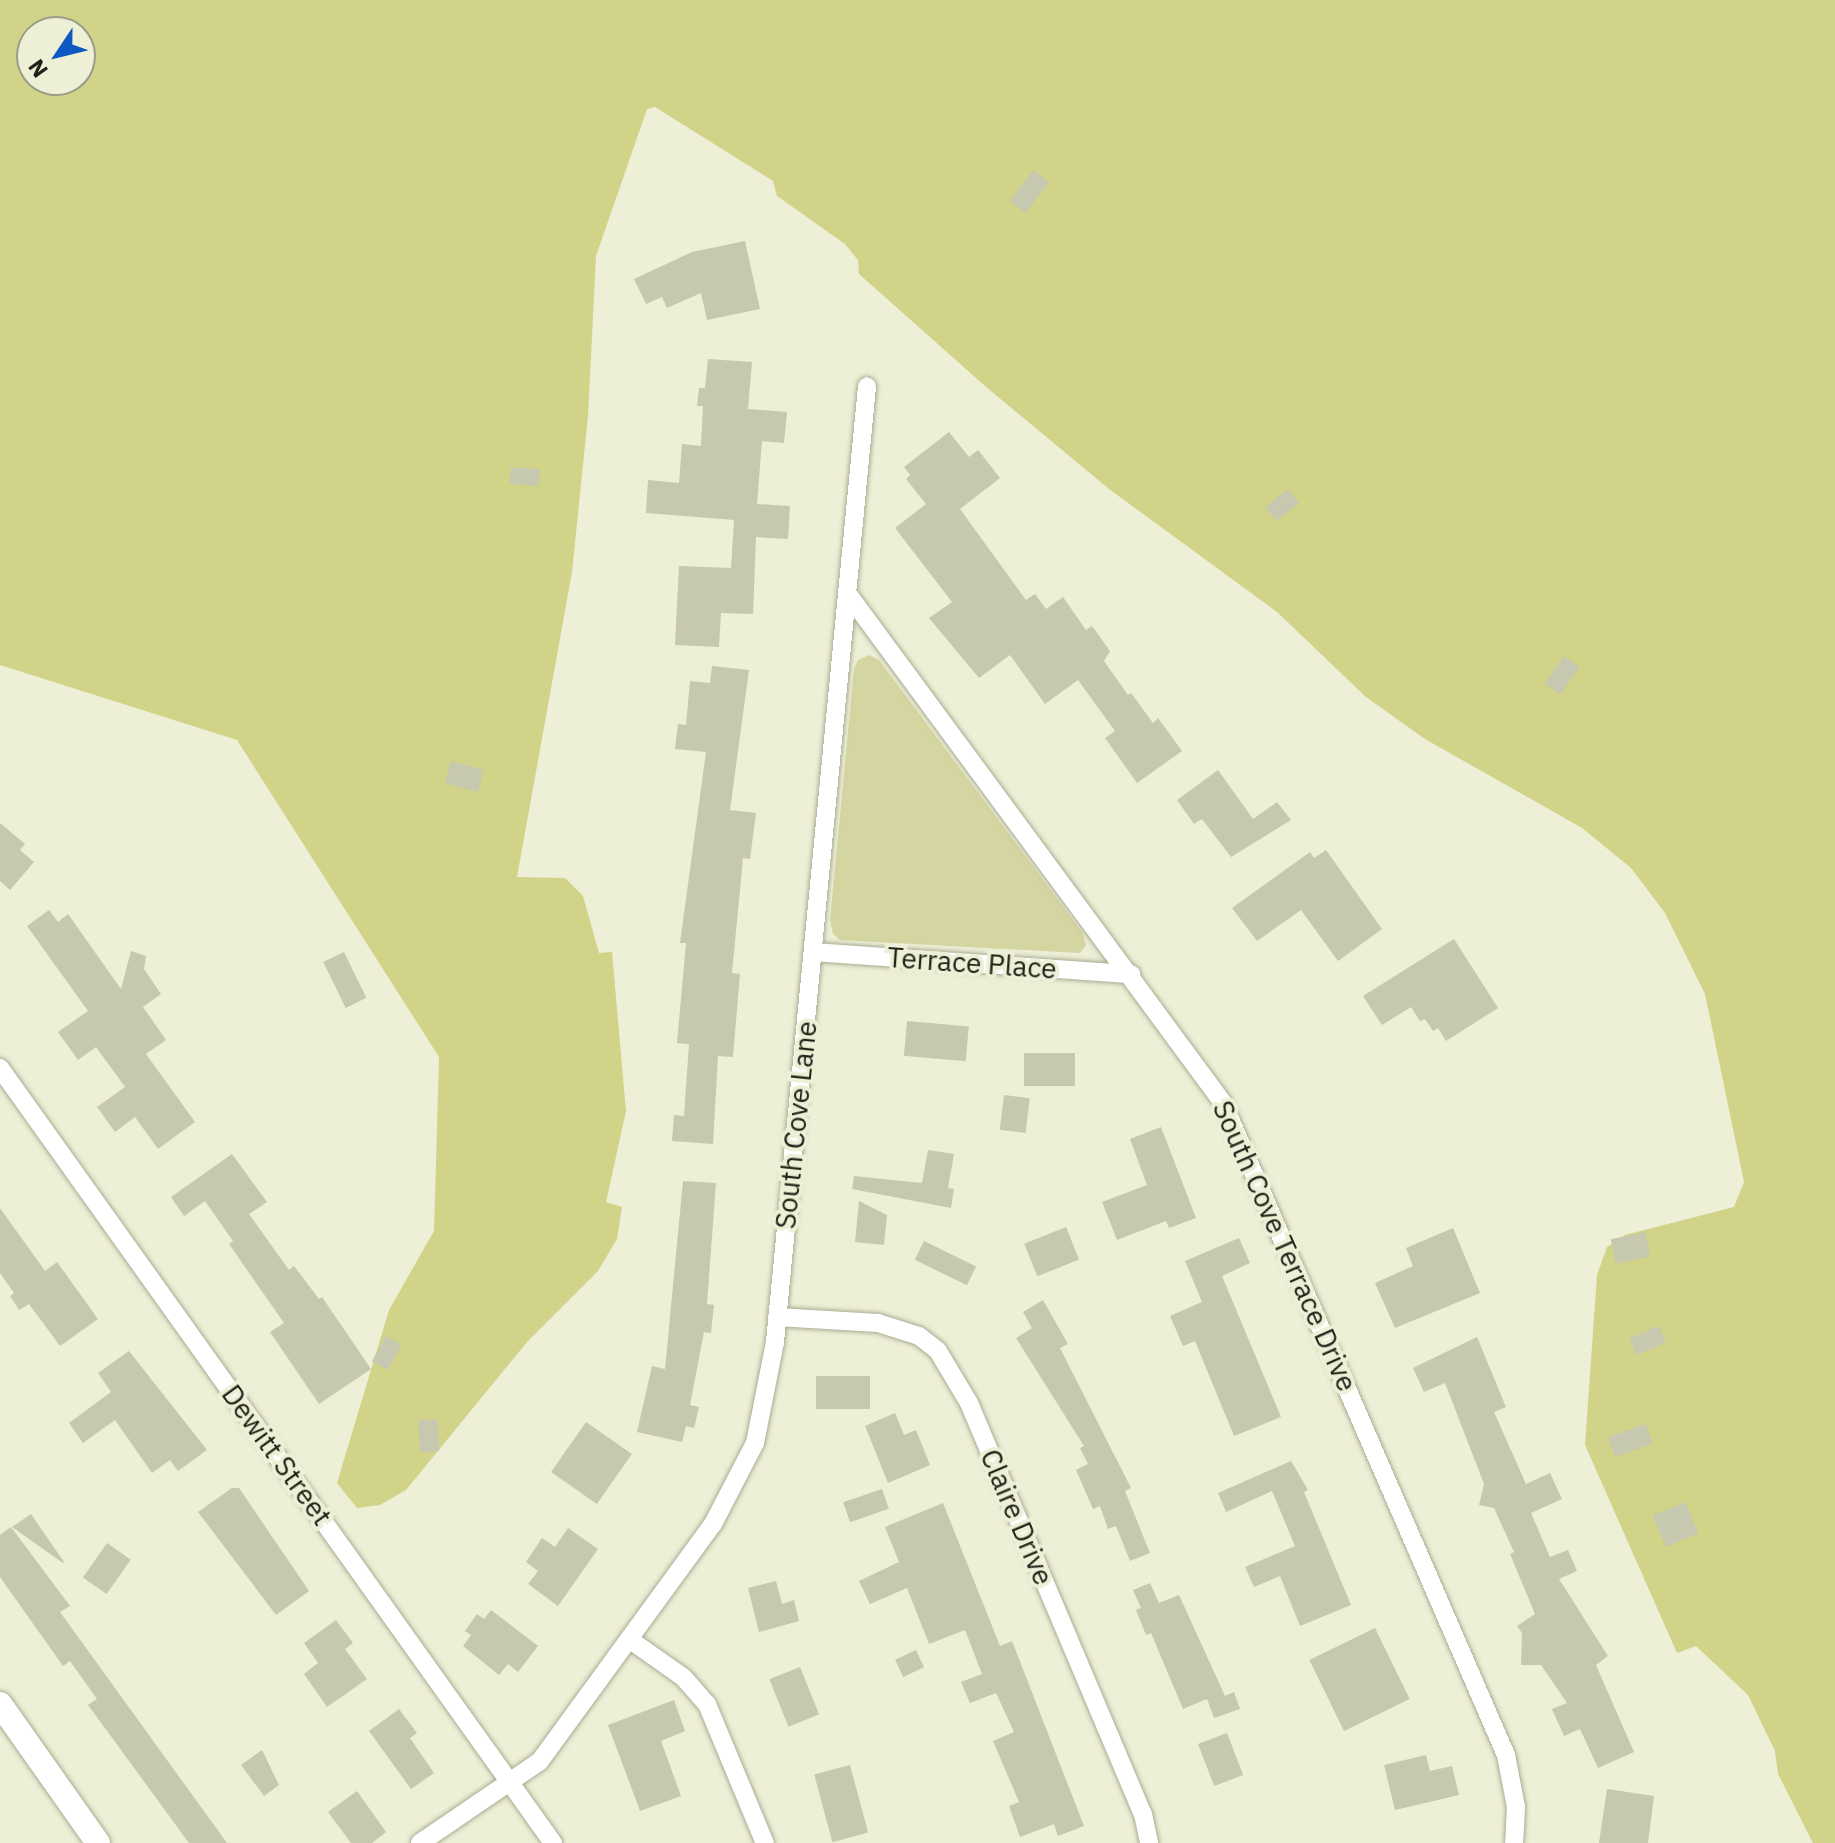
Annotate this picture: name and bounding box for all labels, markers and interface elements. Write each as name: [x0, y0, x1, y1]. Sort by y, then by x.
north arrow: [16, 16, 96, 96]
text: N: [21, 54, 54, 84]
street label: Terrace Place: [886, 940, 1058, 986]
street label: South Cove Lane: [768, 1019, 824, 1231]
street label: South Cove Terrace Drive: [1206, 1096, 1364, 1396]
street label: Dewitt Street: [215, 1378, 339, 1532]
street label: Claire Drive: [973, 1444, 1061, 1590]

